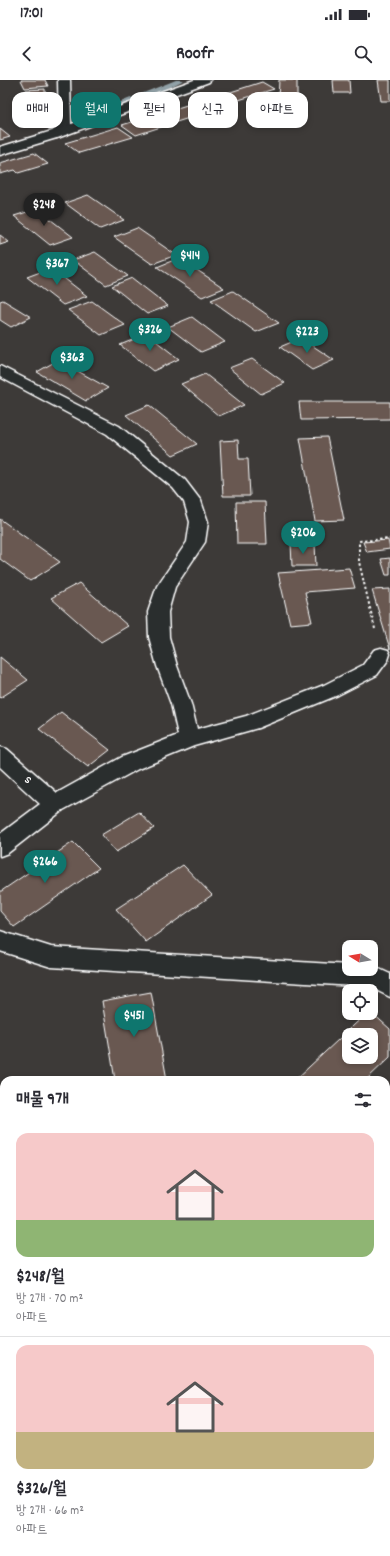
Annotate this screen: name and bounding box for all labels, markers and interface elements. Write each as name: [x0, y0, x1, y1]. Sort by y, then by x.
text: 17:01: [20, 3, 43, 25]
text: Roofr: [176, 42, 214, 67]
icon: back: [16, 43, 38, 65]
icon: search: [352, 43, 374, 65]
chip: 매매: [12, 92, 63, 128]
chip: 월세: [71, 92, 121, 128]
chip: 필터: [129, 92, 180, 128]
chip: 신규: [188, 92, 238, 128]
chip: 아파트: [246, 92, 308, 128]
pin: $248: [20, 193, 68, 227]
text: $248: [33, 196, 55, 215]
pin: $414: [166, 244, 214, 278]
text: $414: [180, 247, 200, 266]
pin: $367: [33, 252, 81, 286]
text: $367: [45, 255, 69, 274]
pin: $326: [126, 318, 174, 352]
pin: $223: [283, 320, 331, 354]
text: $326: [138, 321, 162, 340]
text: $223: [295, 323, 319, 342]
pin: $363: [48, 346, 96, 380]
text: $363: [60, 349, 84, 368]
pin: $206: [279, 521, 327, 555]
text: $206: [290, 524, 316, 543]
street label: s: [19, 771, 37, 789]
pin: $266: [21, 850, 69, 884]
text: $266: [32, 853, 58, 872]
north arrow: [342, 940, 378, 976]
map controls: [342, 940, 378, 1064]
button: locate: [342, 984, 378, 1020]
pin: $451: [110, 1004, 158, 1038]
text: $451: [124, 1007, 144, 1026]
button: layers: [342, 1028, 378, 1064]
text: 매물 9개: [16, 1089, 69, 1113]
icon: filters: [352, 1089, 374, 1111]
icon: home: [159, 1159, 231, 1231]
text: $248/월: [16, 1266, 64, 1290]
text: 방 2개 · 70 m²: [16, 1290, 83, 1309]
text: 아파트: [16, 1309, 47, 1328]
icon: home: [159, 1371, 231, 1443]
text: $326/월: [16, 1478, 66, 1502]
text: 방 2개 · 66 m²: [16, 1502, 84, 1521]
text: 아파트: [16, 1521, 47, 1540]

